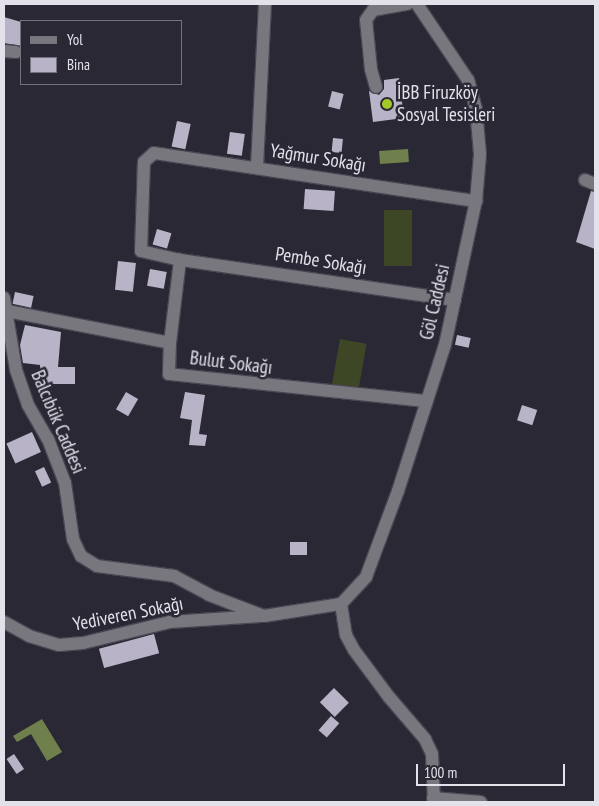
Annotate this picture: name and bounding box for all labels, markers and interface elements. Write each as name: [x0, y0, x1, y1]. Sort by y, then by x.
legend: [20, 20, 182, 85]
text: Yol: [67, 30, 83, 49]
text: Bina: [67, 55, 90, 74]
place label: İBB Firuzköy Sosyal Tesisleri: [397, 82, 496, 126]
marker: İBB Firuzköy Sosyal Tesisleri: [381, 98, 393, 110]
street label: Yağmur Sokağı: [268, 139, 368, 177]
street label: Pembe Sokağı: [274, 243, 368, 279]
street label: Göl Caddesi: [415, 262, 455, 342]
street label: Bulut Sokağı: [189, 347, 273, 379]
street label: Balcıbük Caddesi: [26, 367, 90, 477]
street label: Yediveren Sokağı: [71, 592, 185, 636]
scale bar: [419, 754, 568, 786]
text: 100 m: [424, 763, 457, 782]

